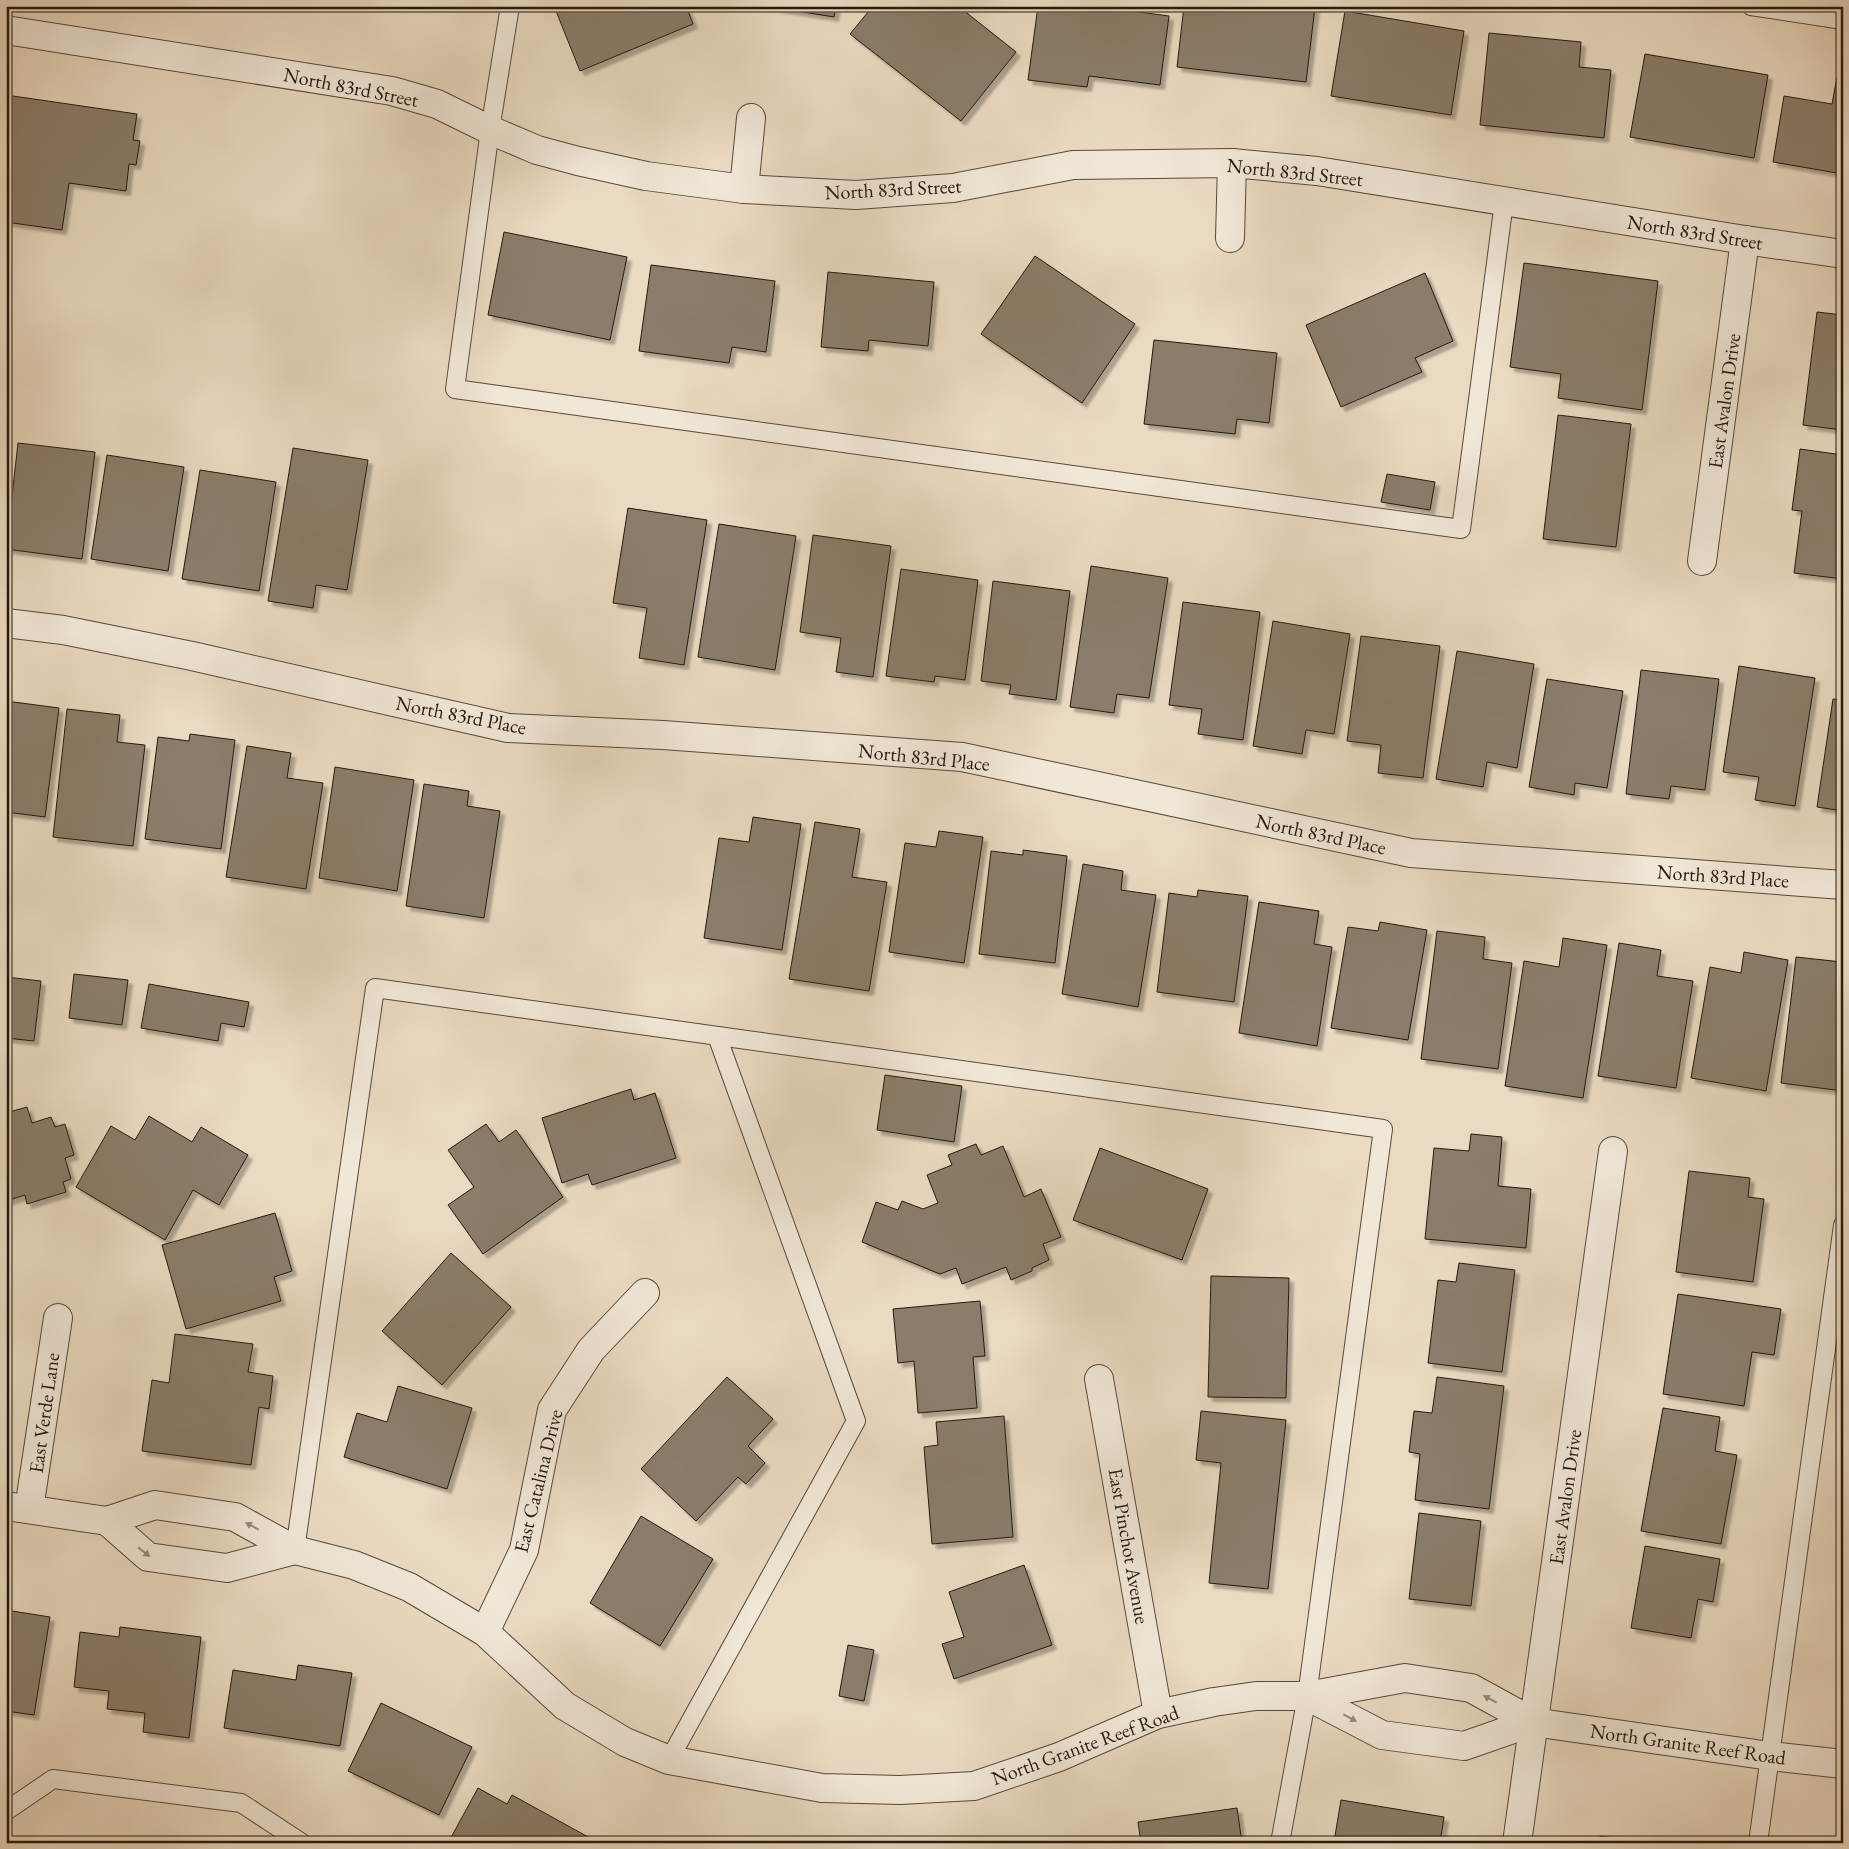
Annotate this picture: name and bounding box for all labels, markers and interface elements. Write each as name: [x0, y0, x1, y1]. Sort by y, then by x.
street label: North 83rd Street: [281, 61, 421, 113]
street label: North 83rd Street: [1226, 152, 1365, 192]
street label: North 83rd Street: [824, 172, 963, 206]
street label: North 83rd Street: [1625, 208, 1765, 256]
street label: East Avalon Drive: [1702, 331, 1746, 470]
street label: North 83rd Place: [394, 690, 529, 740]
street label: North 83rd Place: [857, 737, 991, 777]
street label: North 83rd Place: [1254, 808, 1389, 861]
street label: North 83rd Place: [1656, 858, 1790, 894]
street label: East Verde Lane: [23, 1351, 65, 1475]
street label: East Catalina Drive: [508, 1406, 568, 1555]
street label: East Avalon Drive: [1543, 1427, 1587, 1566]
street label: East Pinchot Avenue: [1102, 1466, 1156, 1626]
one-way arrow: [246, 1522, 259, 1531]
one-way arrow: [137, 1547, 150, 1558]
one-way arrow: [1483, 1695, 1498, 1703]
street label: North Granite Reef Road: [988, 1699, 1183, 1791]
one-way arrow: [1343, 1714, 1358, 1722]
street label: North Granite Reef Road: [1588, 1717, 1789, 1771]

